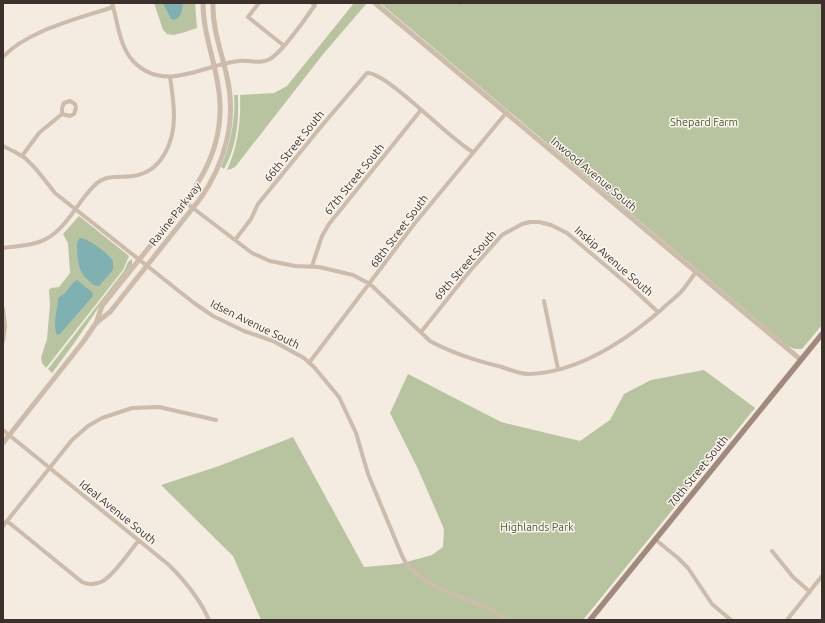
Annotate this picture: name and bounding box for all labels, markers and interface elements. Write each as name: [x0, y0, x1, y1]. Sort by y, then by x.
street label: 66th Street South: [262, 108, 326, 184]
park label: Shepard Farm: [670, 116, 738, 128]
street label: Inwood Avenue South: [549, 135, 639, 213]
street label: 67th Street South: [322, 141, 386, 217]
street label: Ravine Parkway: [147, 180, 204, 248]
street label: 68th Street South: [368, 192, 430, 270]
street label: Inskip Avenue South: [572, 224, 656, 298]
street label: 69th Street South: [432, 228, 498, 302]
street label: Idsen Avenue South: [209, 297, 301, 351]
street label: 70th Street South: [666, 433, 730, 509]
street label: Ideal Avenue South: [77, 477, 159, 547]
park label: Highlands Park: [500, 521, 574, 533]

